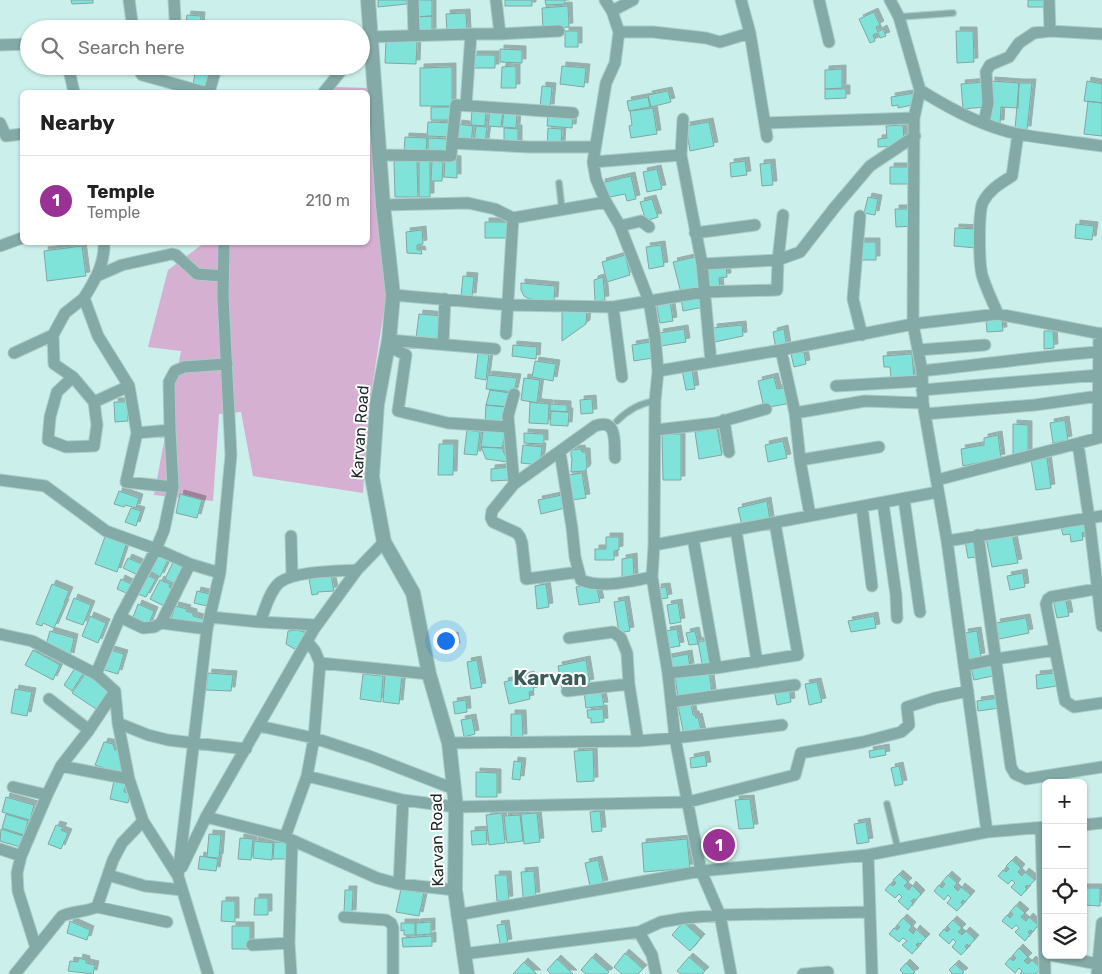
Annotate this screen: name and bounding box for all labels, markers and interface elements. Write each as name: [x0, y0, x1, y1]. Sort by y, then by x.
search box: [20, 20, 370, 75]
icon: search: [38, 34, 66, 62]
text: Search here: [78, 36, 185, 59]
text: Nearby: [40, 110, 115, 135]
text: Temple: [87, 180, 155, 203]
text: 1: [52, 191, 60, 210]
text: 210 m: [305, 191, 350, 210]
text: Temple: [87, 203, 140, 222]
street label: Karvan Road: [347, 385, 373, 479]
your location: [433, 628, 459, 654]
district label: Karvan: [513, 665, 587, 690]
map controls: [1042, 779, 1087, 959]
button: +: [1042, 779, 1087, 824]
street label: Karvan Road: [427, 793, 447, 887]
button: −: [1042, 824, 1087, 869]
pin: 1: [703, 826, 735, 864]
button: locate: [1042, 869, 1087, 914]
button: layers: [1042, 914, 1087, 959]

